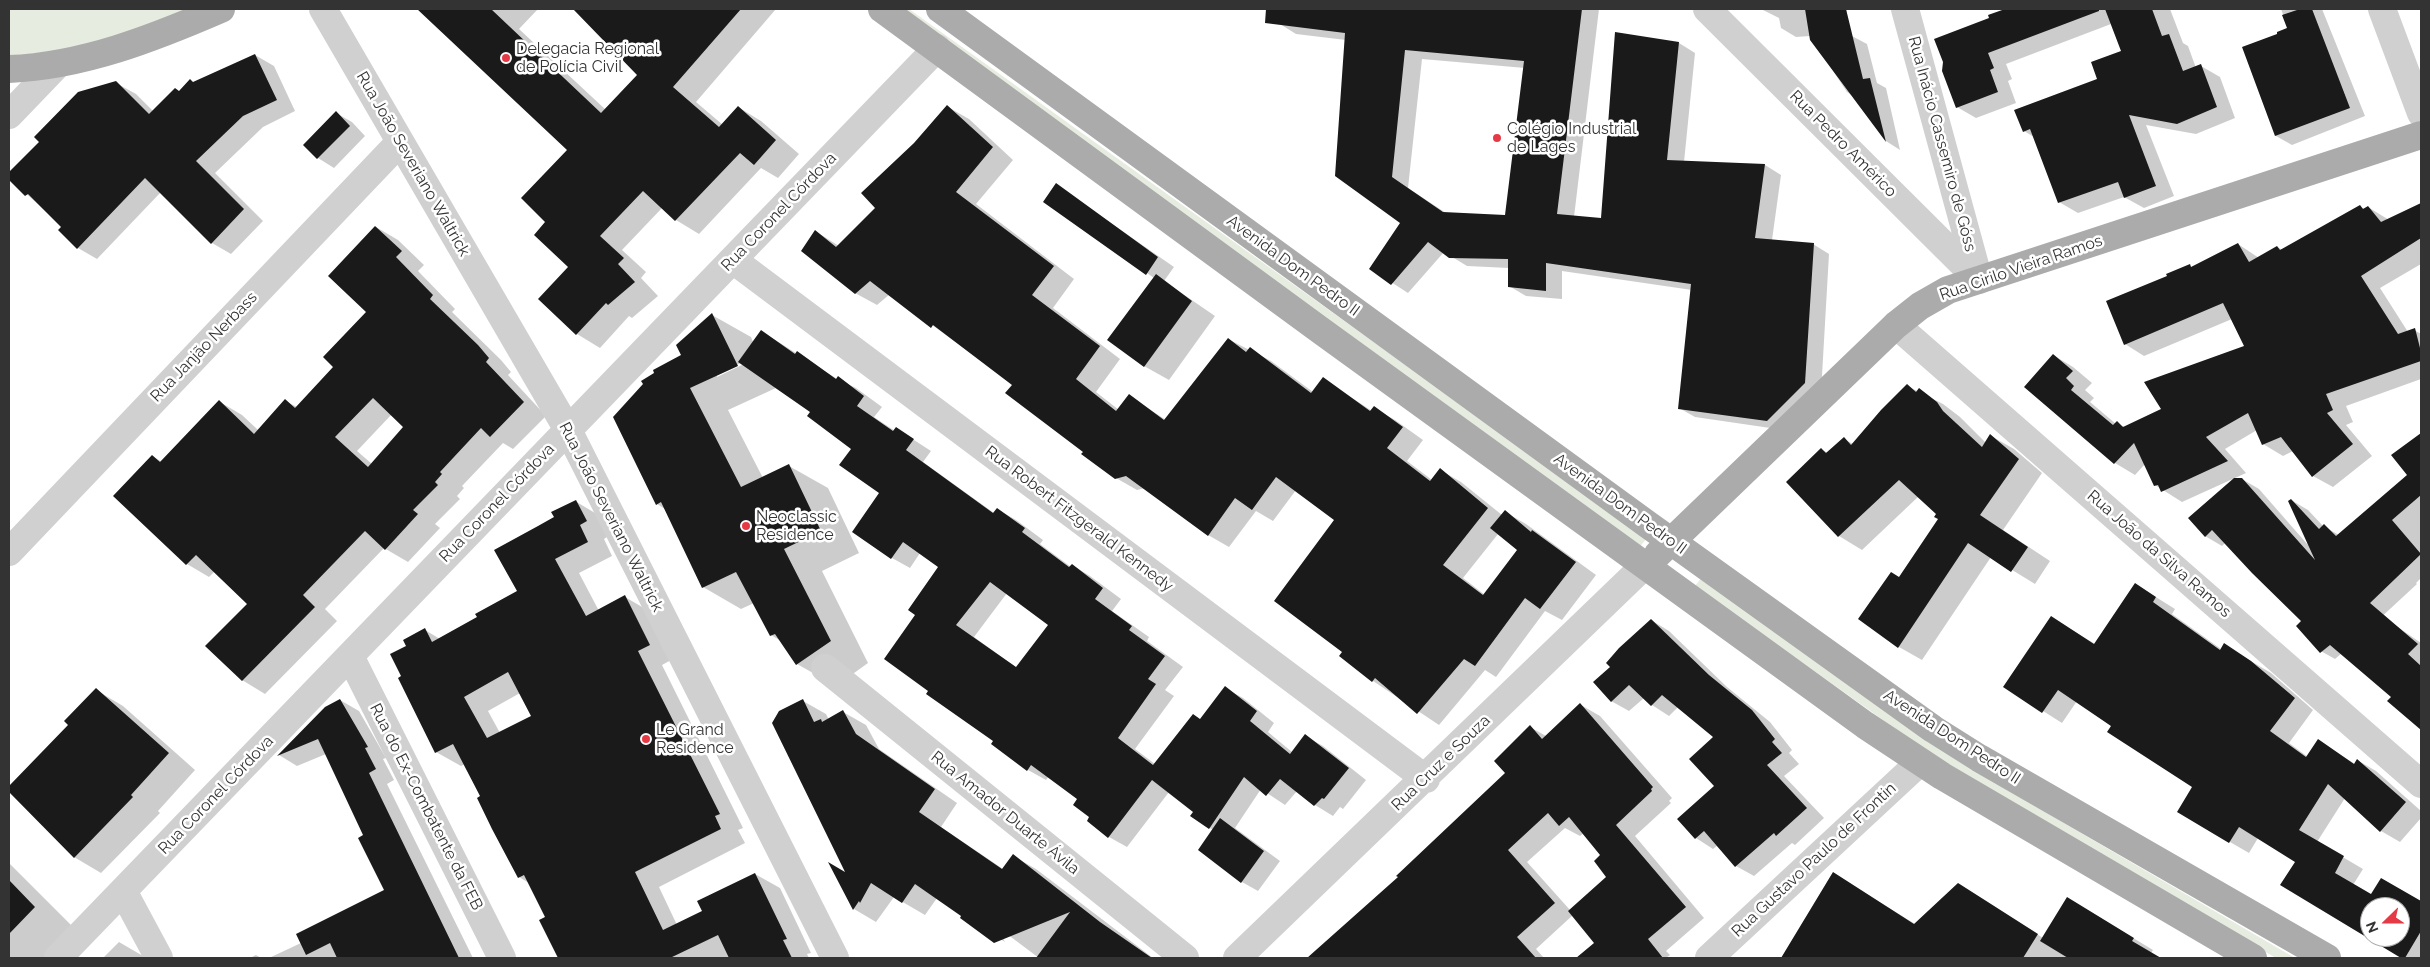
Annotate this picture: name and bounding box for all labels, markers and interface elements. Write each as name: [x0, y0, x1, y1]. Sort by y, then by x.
street label: Rua Inácio Cassemiro de Góss: [1904, 34, 1980, 254]
place label: Delegacia Regional de Polícia Civil: [516, 39, 659, 77]
marker: Delegacia Regional de Polícia Civil: [500, 52, 512, 64]
street label: Rua João Severiano Waltrick: [352, 68, 474, 260]
street label: Rua Pedro Américo: [1786, 87, 1900, 201]
place label: Colégio Industrial de Lages: [1507, 119, 1636, 157]
marker: Colégio Industrial de Lages: [1491, 132, 1503, 144]
street label: Rua Coronel Córdova: [717, 149, 841, 275]
street label: Avenida Dom Pedro II: [1223, 211, 1363, 321]
street label: Rua Cirilo Vieira Ramos: [1937, 231, 2105, 305]
street label: Rua Janjão Nerbass: [147, 288, 261, 406]
street label: Rua João Severiano Waltrick: [555, 419, 667, 615]
street label: Rua Coronel Córdova: [435, 440, 559, 566]
street label: Rua Robert Fitzgerald Kennedy: [981, 442, 1177, 596]
street label: Avenida Dom Pedro II: [1550, 449, 1690, 559]
street label: Rua João da Silva Ramos: [2083, 486, 2235, 622]
place label: Neoclassic Residence: [756, 507, 837, 545]
marker: Neoclassic Residence: [740, 520, 752, 532]
street label: Avenida Dom Pedro II: [1880, 686, 2024, 788]
street label: Rua do Ex-Combatente da FEB: [365, 700, 487, 914]
street label: Rua Cruz e Souza: [1388, 711, 1494, 815]
place label: Le Grand Residence: [656, 720, 734, 758]
street label: Rua Coronel Córdova: [154, 732, 278, 858]
marker: Le Grand Residence: [640, 733, 652, 745]
street label: Rua Amador Duarte Ávila: [927, 747, 1083, 879]
street label: Rua Gustavo Paulo de Frontin: [1728, 779, 1900, 941]
north arrow: [2360, 897, 2410, 947]
text: N: [2363, 919, 2381, 935]

